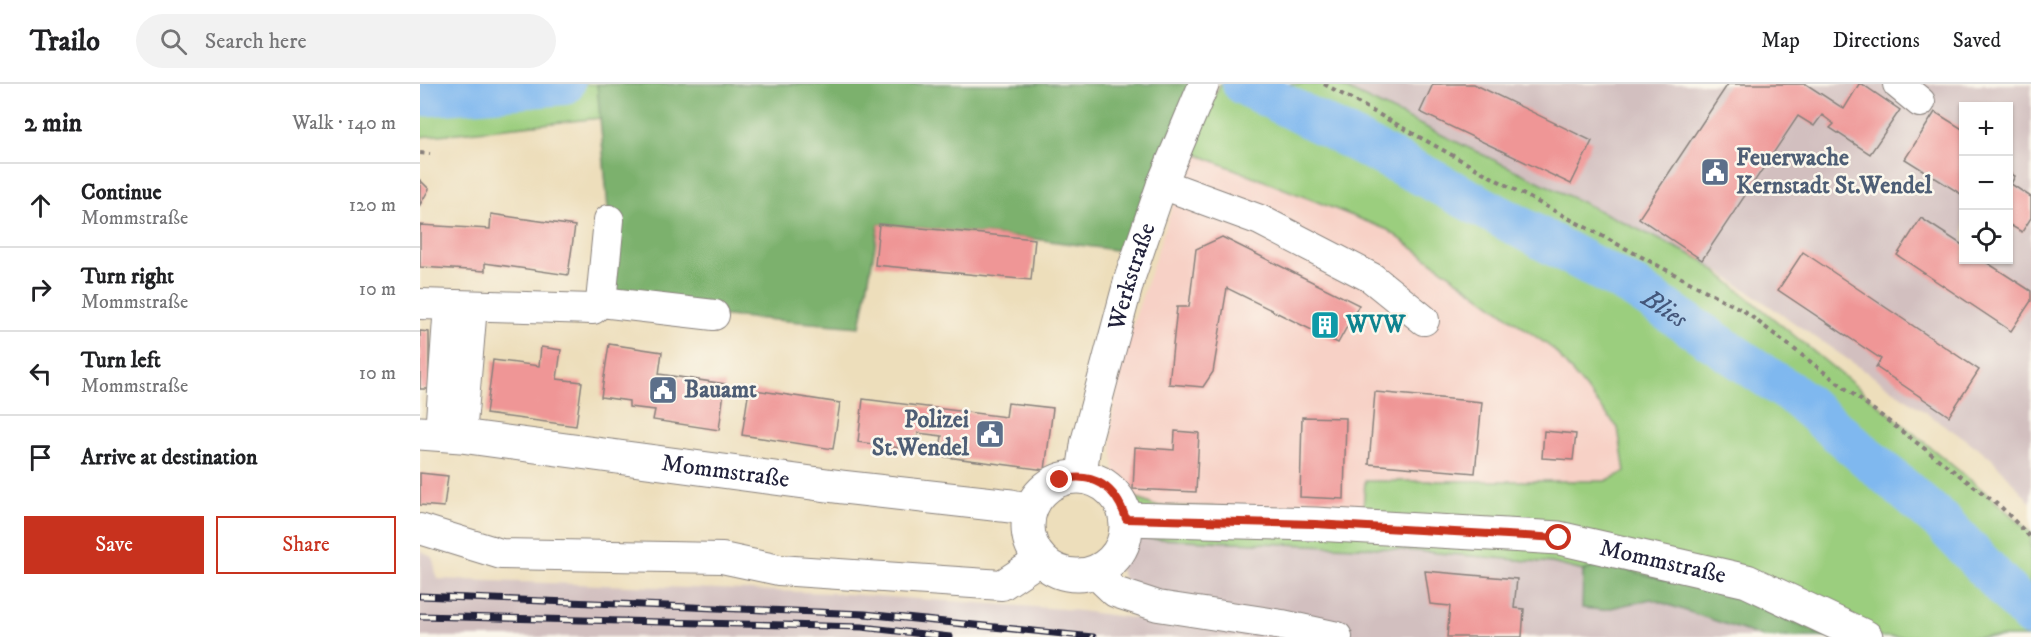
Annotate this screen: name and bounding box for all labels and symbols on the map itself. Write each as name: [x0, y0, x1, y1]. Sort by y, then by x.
place label: Feuerwache Kernstadt St.Wendel: [1736, 143, 1933, 201]
public building icon: Feuerwache Kernstadt St.Wendel: [1699, 156, 1731, 188]
street label: Werkstraße: [1101, 219, 1163, 335]
water label: Blies: [1635, 281, 1695, 336]
building icon: WVW: [1309, 309, 1341, 341]
place label: WVW: [1345, 310, 1406, 340]
public building icon: Bauamt: [647, 374, 679, 406]
place label: Bauamt: [684, 375, 757, 405]
place label: Polizei St.Wendel: [872, 405, 970, 463]
public building icon: Polizei St.Wendel: [974, 418, 1006, 450]
street label: Mommstraße: [660, 448, 791, 495]
route end: [1046, 466, 1072, 492]
route start: [1545, 524, 1571, 550]
street label: Mommstraße: [1597, 533, 1729, 591]

